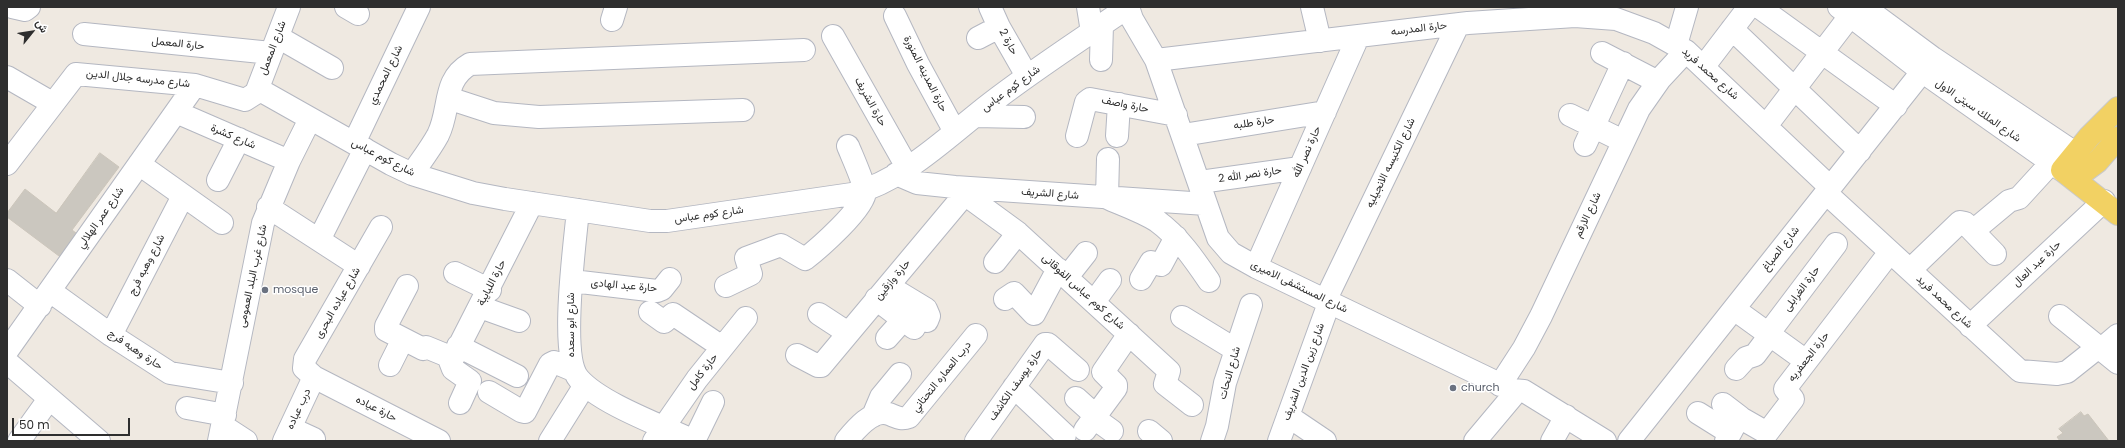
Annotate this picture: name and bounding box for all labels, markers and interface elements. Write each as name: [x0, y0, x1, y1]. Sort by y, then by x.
north arrow: [12, 12, 52, 52]
text: ش: [32, 16, 53, 36]
street label: شارع المعمل: [257, 19, 289, 77]
street label: حارة المدرسه: [1390, 19, 1448, 39]
street label: حارة 2: [996, 27, 1020, 57]
street label: حارة المدينه المنورة: [900, 34, 950, 114]
street label: حارة المعمل: [151, 35, 205, 53]
street label: شارع المحمدي: [366, 43, 406, 107]
street label: شارع محمد فريد: [1679, 45, 1741, 103]
street label: شارع كوم عباس: [979, 63, 1043, 115]
street label: شارع مدرسه جلال الدين: [85, 67, 191, 91]
street label: حارة الشريف: [851, 75, 889, 129]
street label: شارع الملك سيتى الاول: [1933, 77, 2023, 145]
street label: حارة واصف: [1100, 94, 1150, 116]
street label: حارة طلبه: [1233, 113, 1275, 133]
street label: شارع الكنيسه الانجيليه: [1363, 116, 1419, 210]
street label: شارع كشرة: [208, 122, 258, 152]
street label: حارة نصر الله: [1290, 124, 1324, 180]
street label: شارع كوم عباس: [349, 136, 417, 180]
street label: حارة نصر الله 2: [1217, 164, 1283, 186]
street label: شارع عمر الهلالي: [75, 185, 127, 251]
street label: شارع الشريف: [1021, 185, 1079, 203]
street label: شارع الارقم: [1572, 190, 1604, 240]
street label: شارع كوم عباس: [674, 204, 744, 226]
street label: شارع غرب البلد العمومى: [236, 223, 270, 329]
street label: شارع الصباغ: [1759, 224, 1803, 274]
street label: شارع وهبه فرج: [126, 232, 168, 298]
street label: حارة عبد العال: [2010, 238, 2064, 290]
street label: شارع كوم عباس الفوقانى: [1039, 251, 1127, 333]
street label: حارة وازقين: [872, 257, 914, 303]
street label: حارة اللبايبة: [475, 258, 509, 308]
street label: شارع المستشفى الاميرى: [1248, 258, 1350, 316]
street label: حارة الغرابلى: [1781, 264, 1823, 314]
street label: شارع عياده البحرى: [312, 265, 364, 341]
street label: شارع محمد فريد: [1913, 273, 1975, 331]
street label: حارة عبد الهادى: [590, 277, 658, 295]
place label: mosque: [273, 283, 318, 297]
marker: mosque: [260, 285, 270, 295]
street label: شارع ابو سعده: [564, 293, 578, 357]
street label: شارع زين الدين الشريف: [1280, 322, 1328, 422]
street label: حارة وهبه فرج: [105, 327, 165, 373]
street label: حارة الجعفريه: [1785, 329, 1833, 385]
street label: درب العماره التحتاني: [909, 339, 975, 415]
street label: شارع النحات: [1216, 345, 1244, 401]
street label: حارة يوسف الكاشف: [986, 346, 1046, 424]
street label: حارة كامل: [685, 351, 721, 393]
place label: church: [1461, 381, 1500, 395]
marker: church: [1448, 383, 1458, 393]
street label: درب عباده: [284, 386, 314, 432]
street label: حارة عياده: [353, 393, 399, 425]
scale bar: [14, 410, 132, 436]
text: 50 m: [19, 416, 50, 433]

